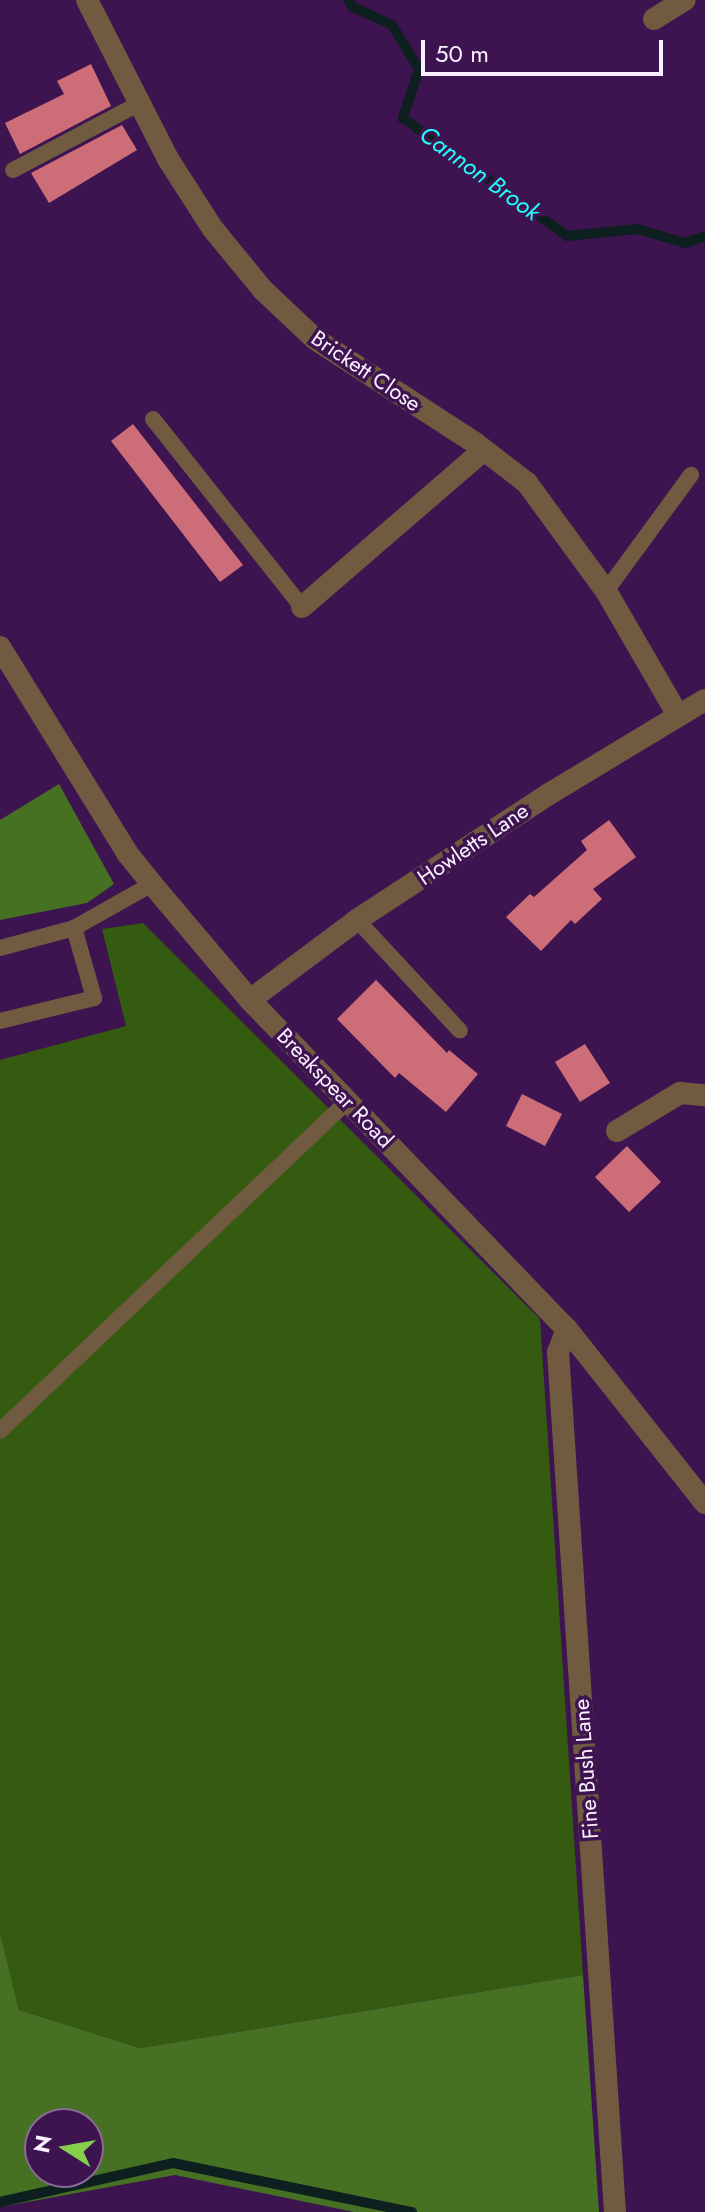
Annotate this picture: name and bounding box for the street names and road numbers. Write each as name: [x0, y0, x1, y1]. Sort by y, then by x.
street label: Brickett Close: [306, 325, 426, 417]
street label: Howletts Lane: [412, 797, 534, 891]
street label: Breakspear Road: [271, 1023, 399, 1153]
street label: Fine Bush Lane: [568, 1698, 604, 1840]

